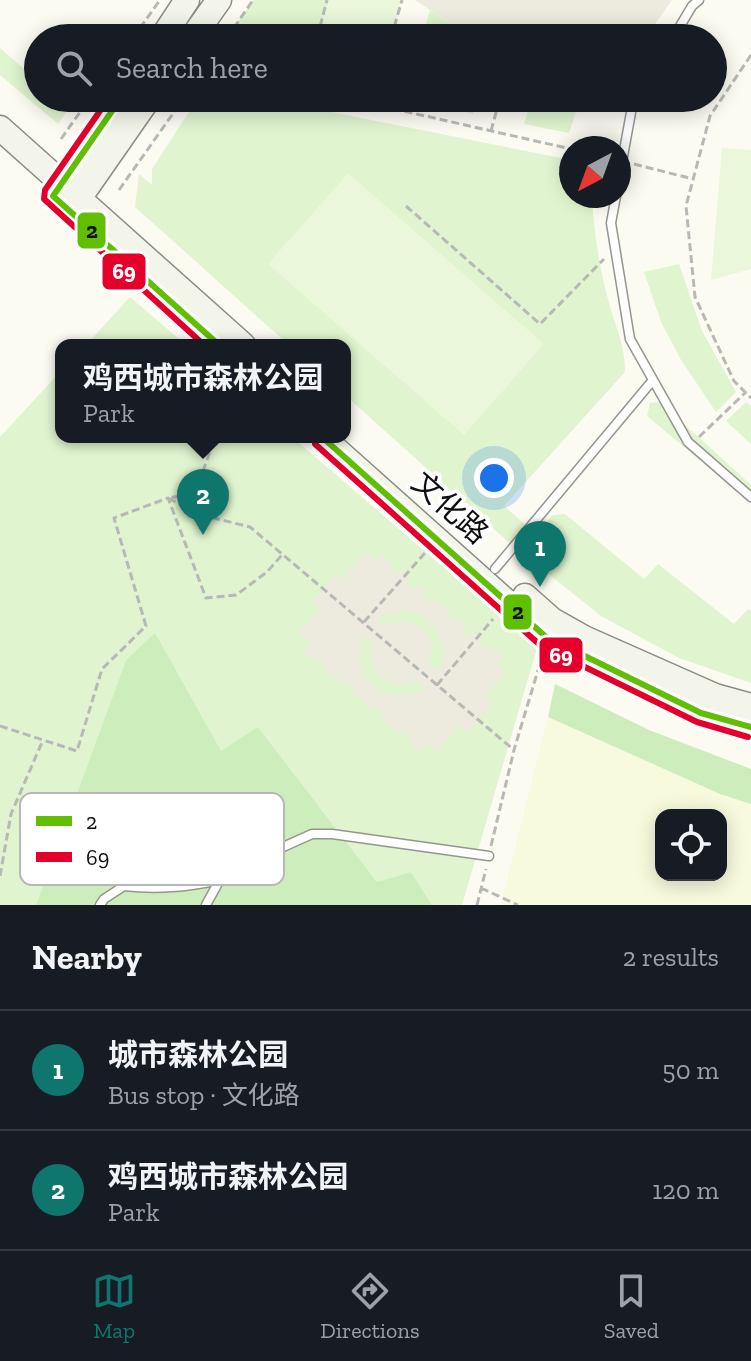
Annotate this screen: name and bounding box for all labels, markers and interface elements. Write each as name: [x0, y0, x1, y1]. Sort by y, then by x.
search box: [24, 24, 727, 112]
icon: search: [52, 46, 96, 90]
text: Search here: [116, 50, 268, 86]
north arrow: [559, 136, 631, 208]
line badge: 2: [76, 211, 107, 250]
text: 2: [86, 217, 98, 244]
line badge: 69: [101, 252, 147, 291]
text: 69: [112, 258, 136, 285]
popup: [55, 339, 351, 443]
text: 鸡西城市森林公园: [83, 360, 323, 396]
text: Park: [83, 397, 135, 429]
your location: [474, 458, 514, 498]
street label: 文化路: [405, 465, 495, 551]
pin: 2: [177, 469, 229, 535]
pin: 1: [514, 521, 566, 587]
line badge: 2: [502, 593, 533, 631]
text: 2: [512, 598, 524, 625]
line badge: 69: [538, 636, 584, 674]
text: 69: [549, 642, 573, 669]
legend: [20, 793, 284, 885]
text: 2: [86, 808, 97, 835]
map controls: [655, 809, 727, 881]
button: locate: [655, 809, 727, 881]
text: 69: [86, 844, 109, 871]
text: Nearby: [32, 937, 142, 978]
text: 2 results: [623, 941, 719, 973]
text: 城市森林公园: [108, 1037, 288, 1073]
text: 1: [53, 1054, 63, 1086]
text: 50 m: [662, 1054, 719, 1086]
text: Bus stop · 文化路: [108, 1079, 300, 1111]
text: 鸡西城市森林公园: [108, 1159, 348, 1195]
text: 2: [51, 1174, 65, 1206]
text: 120 m: [652, 1174, 719, 1206]
text: Park: [108, 1196, 160, 1228]
tab: Map: [92, 1269, 136, 1344]
tab: Directions: [320, 1269, 420, 1344]
tab: Saved: [604, 1269, 659, 1344]

